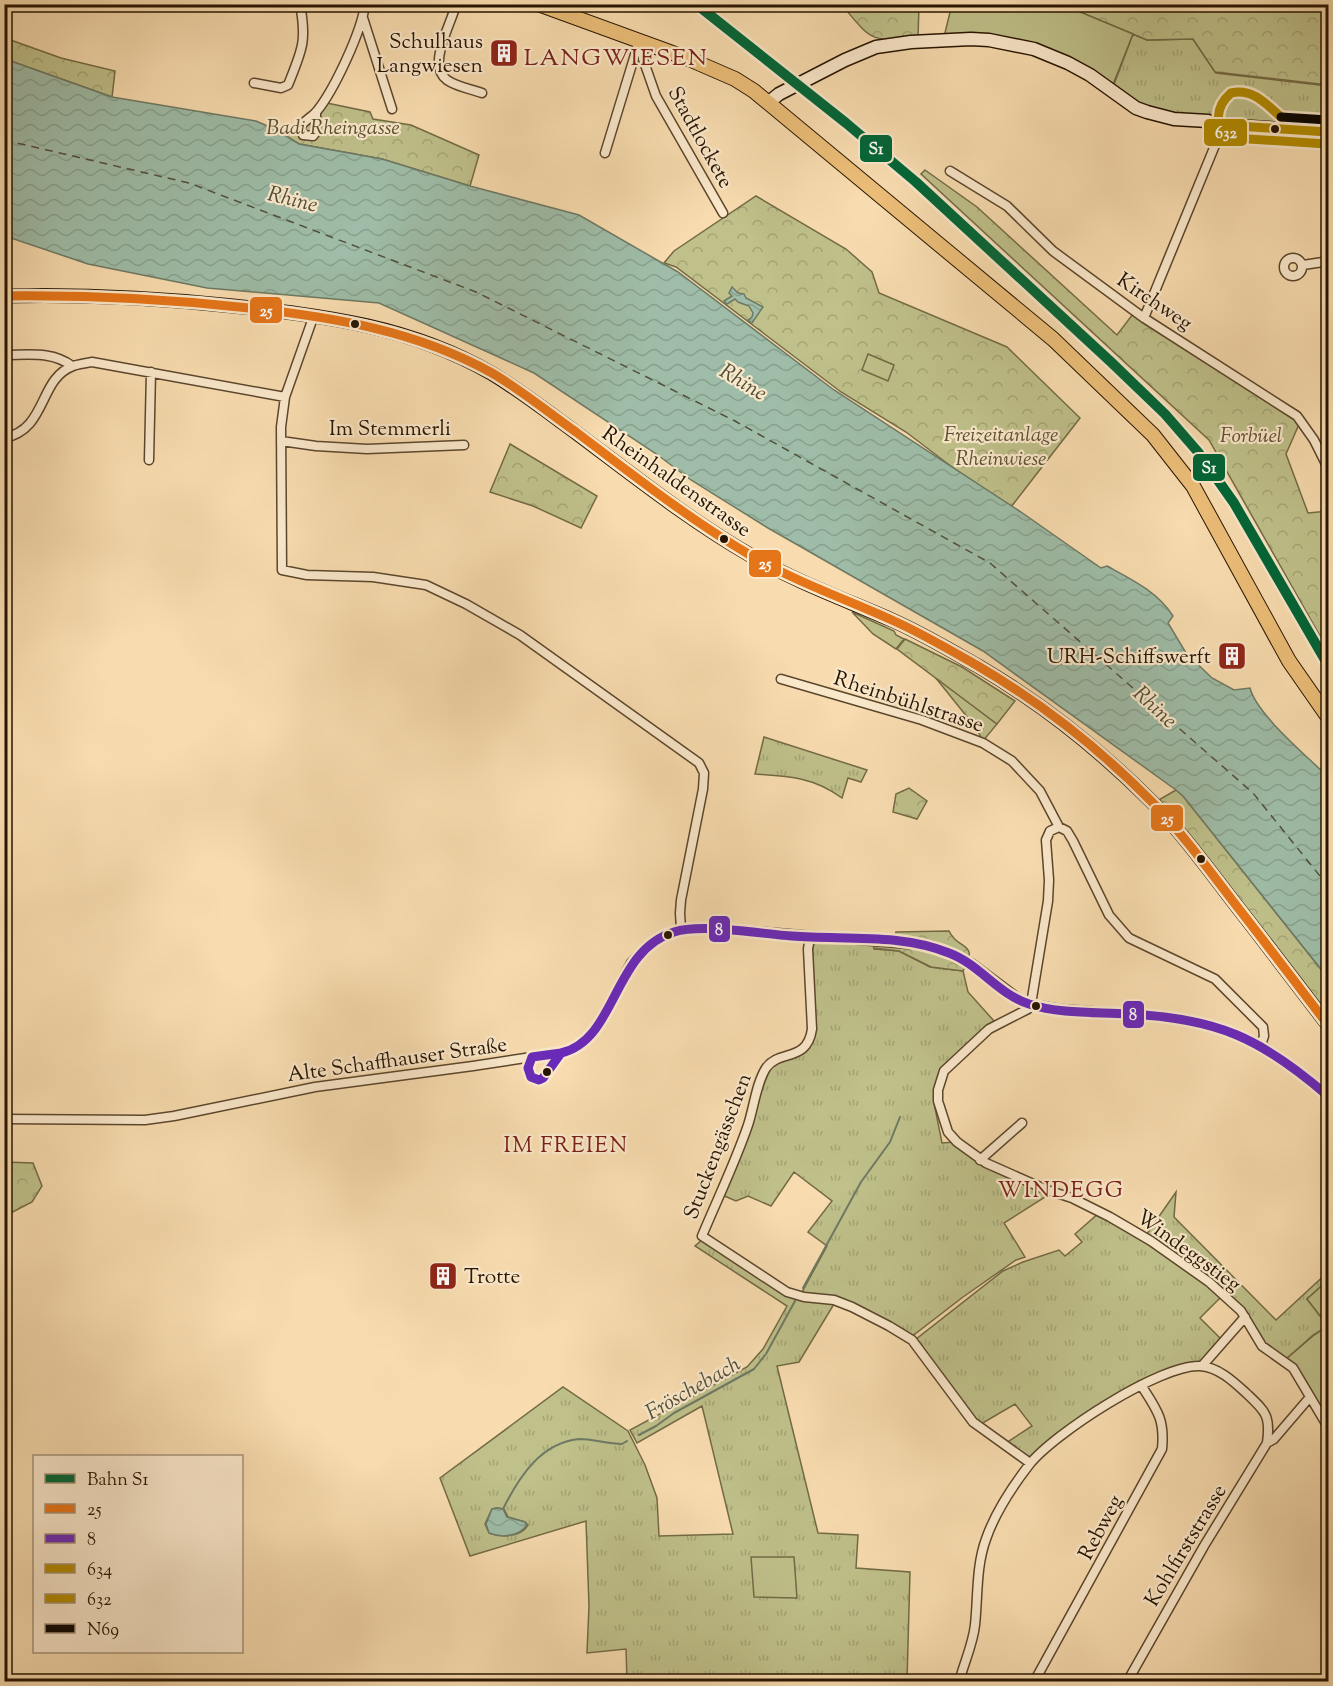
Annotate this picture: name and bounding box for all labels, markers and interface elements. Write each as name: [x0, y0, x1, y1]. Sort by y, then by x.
place label: Schulhaus Langwiesen: [376, 28, 483, 82]
building icon: Schulhaus Langwiesen: [488, 37, 520, 69]
district label: LANGWIESEN: [524, 42, 708, 76]
street label: Stadtlockete: [659, 82, 740, 194]
park label: Badi Rheingasse: [266, 114, 400, 144]
line badge: 632: [1203, 118, 1248, 147]
text: 632: [1215, 123, 1237, 146]
unlabelled marker: [1269, 123, 1281, 135]
line badge: S1: [859, 134, 893, 163]
text: S1: [869, 139, 884, 162]
water label: Rhine: [264, 179, 321, 223]
street label: Kirchweg: [1110, 266, 1198, 339]
line badge: 25: [249, 296, 283, 324]
text: 25: [260, 301, 273, 324]
unlabelled marker: [349, 318, 361, 330]
water label: Rhine: [713, 357, 772, 410]
street label: Im Stemmerli: [329, 415, 451, 445]
street label: Rheinhaldenstrasse: [595, 420, 757, 545]
park label: Freizeitanlage Rheinwiese: [943, 421, 1059, 475]
park label: Forbüel: [1220, 422, 1282, 452]
line badge: S1: [1192, 453, 1226, 482]
text: S1: [1202, 458, 1217, 481]
unlabelled marker: [718, 533, 730, 545]
line badge: 25: [748, 549, 782, 578]
text: 25: [759, 554, 772, 577]
building icon: URH-Schiffswerft: [1216, 640, 1248, 672]
place label: URH-Schiffswerft: [1047, 643, 1211, 673]
street label: Rheinbühlstrasse: [829, 665, 987, 741]
water label: Rhine: [1125, 679, 1183, 737]
line badge: 25: [1150, 804, 1184, 832]
text: 25: [1161, 809, 1174, 832]
unlabelled marker: [1195, 853, 1207, 865]
line badge: 8: [708, 915, 731, 943]
text: 8: [715, 920, 723, 943]
unlabelled marker: [662, 929, 674, 941]
unlabelled marker: [1030, 1000, 1042, 1012]
line badge: 8: [1122, 1000, 1145, 1029]
text: 8: [1129, 1005, 1137, 1028]
street label: Alte Schaffhauser Straße: [285, 1031, 509, 1091]
unlabelled marker: [541, 1066, 553, 1078]
street label: Stuckengässchen: [677, 1069, 761, 1224]
district label: IM FREIEN: [504, 1131, 628, 1163]
district label: WINDEGG: [998, 1176, 1124, 1208]
street label: Windeggstieg: [1129, 1203, 1247, 1300]
building icon: Trotte: [427, 1260, 459, 1292]
place label: Trotte: [464, 1263, 520, 1293]
water label: Fröschebach: [640, 1349, 747, 1430]
legend: [33, 1455, 243, 1653]
text: Bahn S1: [87, 1468, 149, 1494]
street label: Kohlfirststrasse: [1138, 1479, 1235, 1613]
street label: Rebweg: [1072, 1490, 1131, 1566]
text: 25: [87, 1498, 102, 1524]
text: 8: [87, 1528, 96, 1554]
text: 634: [87, 1558, 112, 1584]
text: 632: [87, 1588, 112, 1614]
text: N69: [87, 1618, 119, 1644]

